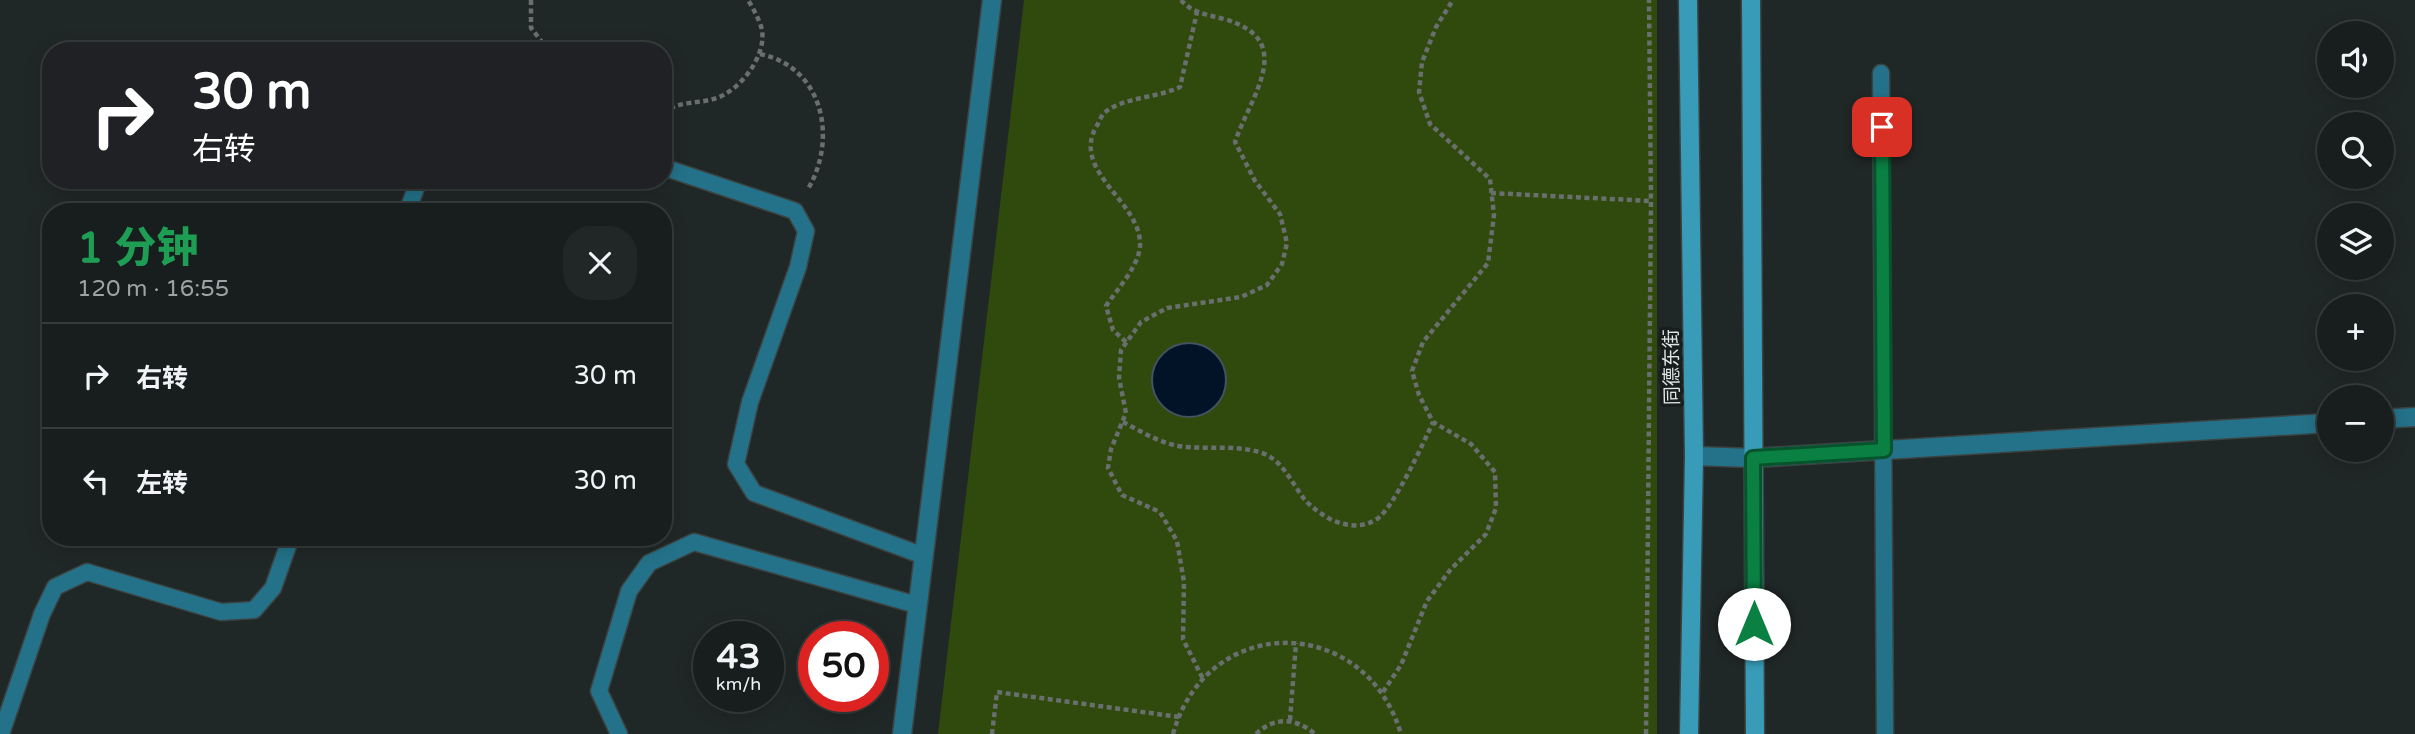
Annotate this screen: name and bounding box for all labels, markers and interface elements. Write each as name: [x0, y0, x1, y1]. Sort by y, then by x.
map controls: [2317, 21, 2394, 462]
button: sound: [2317, 21, 2394, 98]
text: 30 m: [192, 63, 311, 122]
icon: right: [77, 70, 168, 161]
pin: [1852, 97, 1912, 157]
icon: arrive: [1863, 108, 1901, 146]
button: search: [2317, 112, 2394, 189]
text: 右转: [192, 131, 256, 169]
button: layers: [2317, 203, 2394, 280]
text: 1 分钟: [77, 223, 198, 274]
button: close: [563, 226, 637, 300]
text: 120 m · 16:55: [77, 275, 229, 303]
button: +: [2317, 294, 2394, 371]
street label: 同德东街: [1660, 329, 1684, 405]
icon: right: [77, 357, 115, 395]
text: 30 m: [574, 360, 637, 391]
text: 右转: [136, 363, 188, 394]
button: −: [2317, 385, 2394, 462]
icon: left: [77, 462, 115, 500]
text: 30 m: [574, 465, 637, 496]
text: 左转: [136, 468, 188, 499]
position arrow: [1717, 587, 1791, 661]
speed limit sign: 50: [798, 621, 889, 712]
text: 43: [717, 636, 760, 678]
text: km/h: [716, 673, 761, 695]

